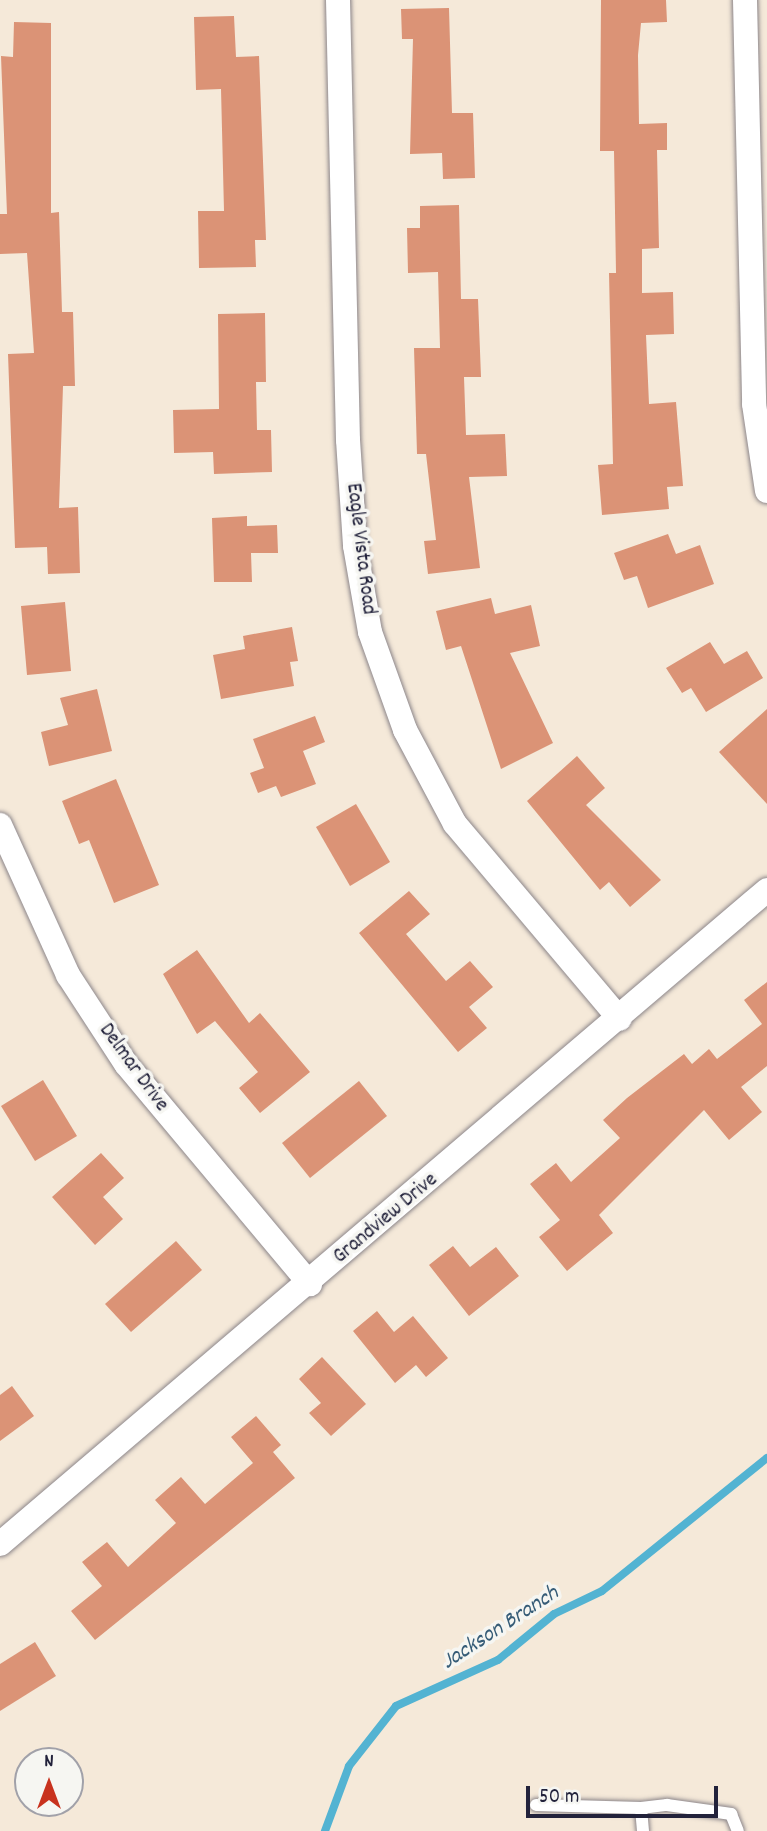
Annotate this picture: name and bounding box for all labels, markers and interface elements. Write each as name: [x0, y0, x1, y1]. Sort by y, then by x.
street label: Eagle Vista Road: [339, 482, 381, 616]
street label: Delmar Drive: [93, 1019, 173, 1117]
street label: Grandview Drive: [329, 1168, 443, 1270]
water label: Jackson Branch: [437, 1581, 565, 1677]
north arrow: [14, 1747, 84, 1817]
text: N: [44, 1749, 54, 1776]
scale bar: [529, 1772, 722, 1816]
text: 50 m: [539, 1783, 579, 1813]

